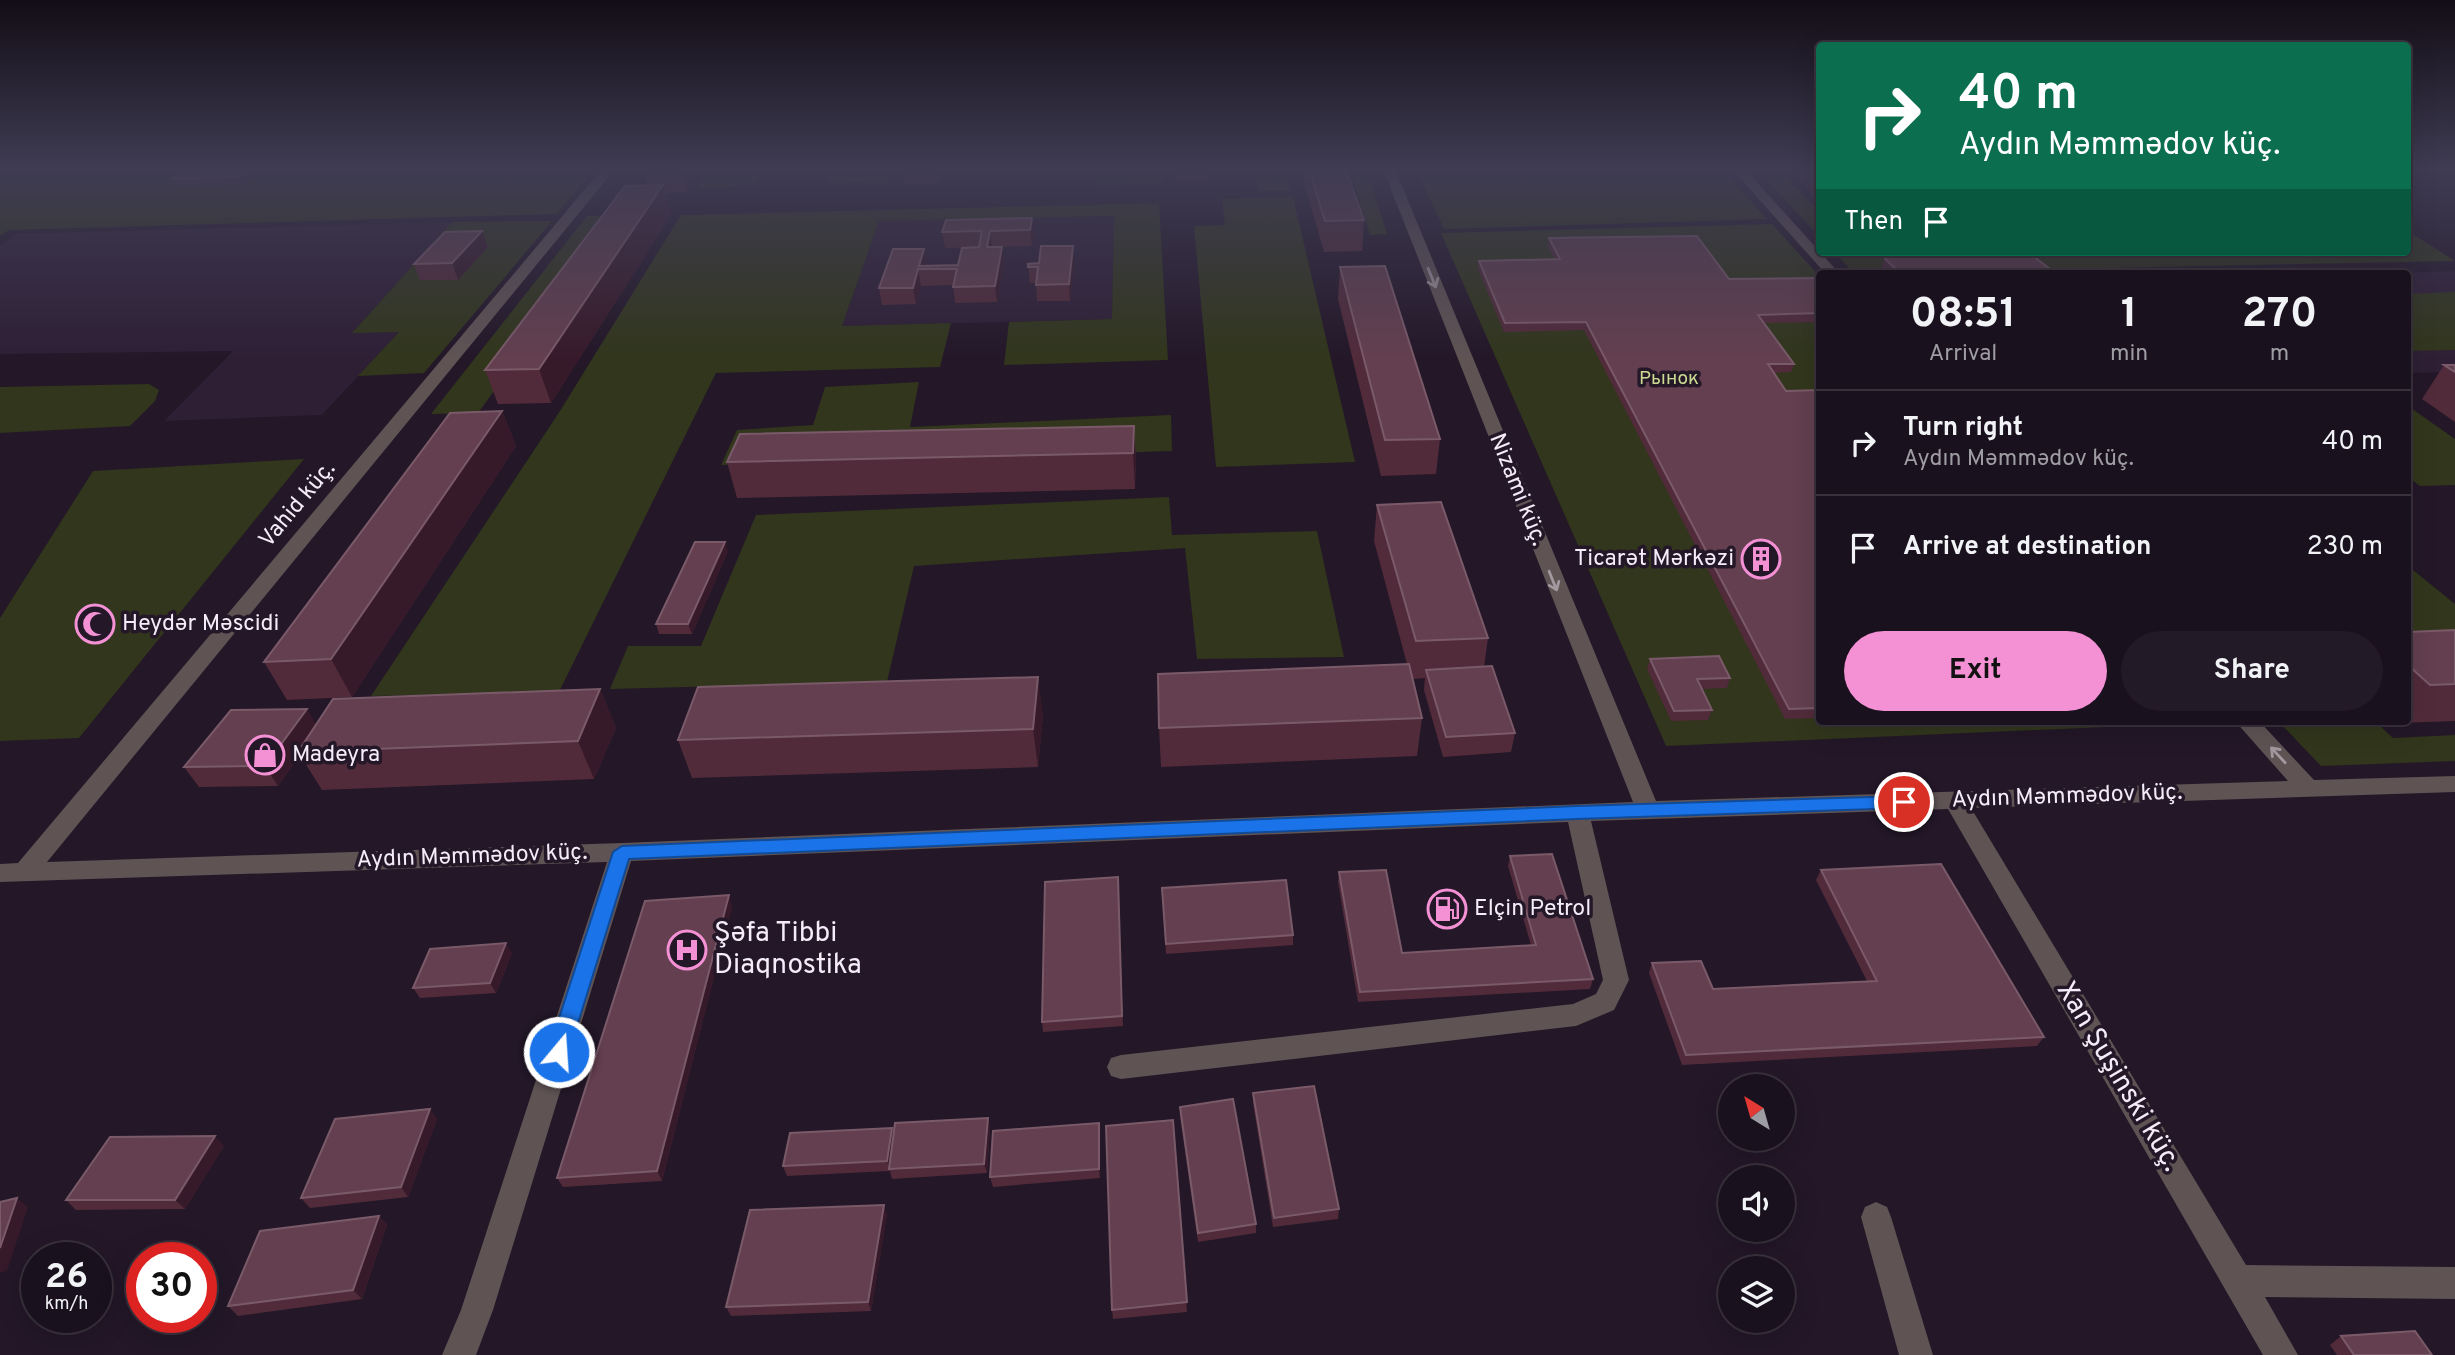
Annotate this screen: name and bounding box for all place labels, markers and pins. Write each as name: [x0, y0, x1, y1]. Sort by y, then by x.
building icon: Ticarət Mərkəzi: [1740, 538, 1782, 580]
place label: Ticarət Mərkəzi: [1574, 545, 1734, 574]
mosque icon: Heydər Məscidi: [74, 603, 116, 645]
place label: Heydər Məscidi: [122, 610, 279, 639]
shop icon: Madeyra: [244, 734, 286, 776]
place label: Madeyra: [292, 741, 380, 770]
pin: [1874, 772, 1934, 832]
fuel station icon: Elçin Petrol: [1426, 888, 1468, 930]
place label: Elçin Petrol: [1474, 895, 1591, 924]
place label: Şəfa Tibbi Diaqnostika: [714, 916, 862, 984]
hospital icon: Şəfa Tibbi Diaqnostika: [666, 929, 708, 971]

